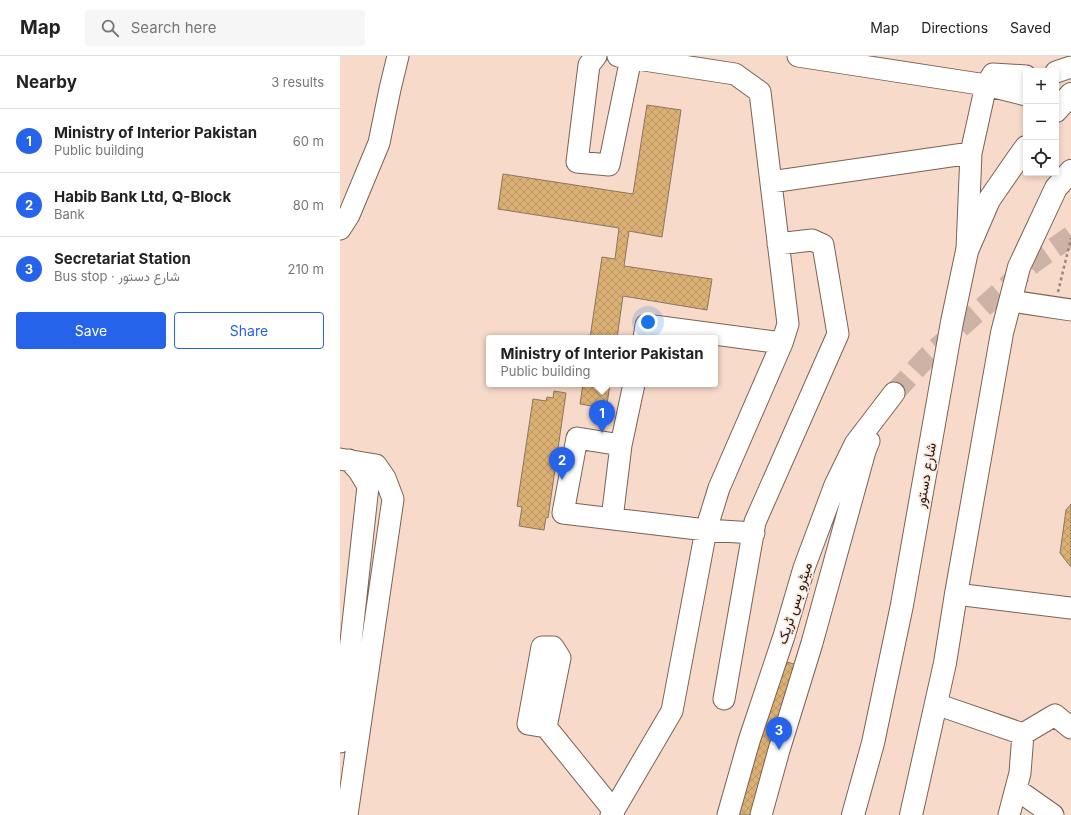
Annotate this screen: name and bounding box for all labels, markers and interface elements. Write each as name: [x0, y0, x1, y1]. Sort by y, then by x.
search box: [85, 10, 365, 46]
text: Map: [20, 16, 61, 39]
icon: search: [99, 17, 121, 39]
text: Search here: [131, 18, 216, 37]
text: Map: [870, 19, 899, 36]
text: Directions: [921, 19, 988, 36]
text: Saved: [1010, 19, 1051, 36]
map controls: [1023, 68, 1059, 176]
button: +: [1023, 68, 1059, 104]
text: Nearby: [16, 72, 77, 92]
text: 3 results: [271, 74, 324, 90]
button: −: [1023, 104, 1059, 140]
text: Ministry of Interior Pakistan: [54, 123, 257, 142]
text: 1: [26, 133, 32, 149]
text: 60 m: [293, 133, 324, 149]
button: locate: [1023, 140, 1059, 176]
text: Public building: [54, 142, 144, 158]
text: Habib Bank Ltd, Q-Block: [54, 187, 231, 206]
text: 2: [25, 197, 33, 213]
text: 80 m: [293, 197, 324, 213]
text: Bank: [54, 206, 85, 222]
text: Secretariat Station: [54, 249, 191, 268]
text: 3: [25, 261, 33, 277]
text: 210 m: [288, 261, 324, 277]
text: Bus stop · شارع دستور: [54, 268, 180, 284]
button: Save: [16, 312, 166, 349]
button: Share: [174, 312, 324, 349]
your location: [638, 312, 658, 332]
popup: [486, 335, 718, 387]
text: Ministry of Interior Pakistan: [501, 344, 703, 363]
text: Public building: [501, 363, 591, 379]
pin: 1: [589, 400, 615, 433]
street label: شارع دستور: [911, 441, 942, 510]
pin: 2: [549, 447, 575, 480]
street label: میٹرو بس ٹریک: [773, 560, 816, 646]
pin: 3: [766, 717, 792, 750]

